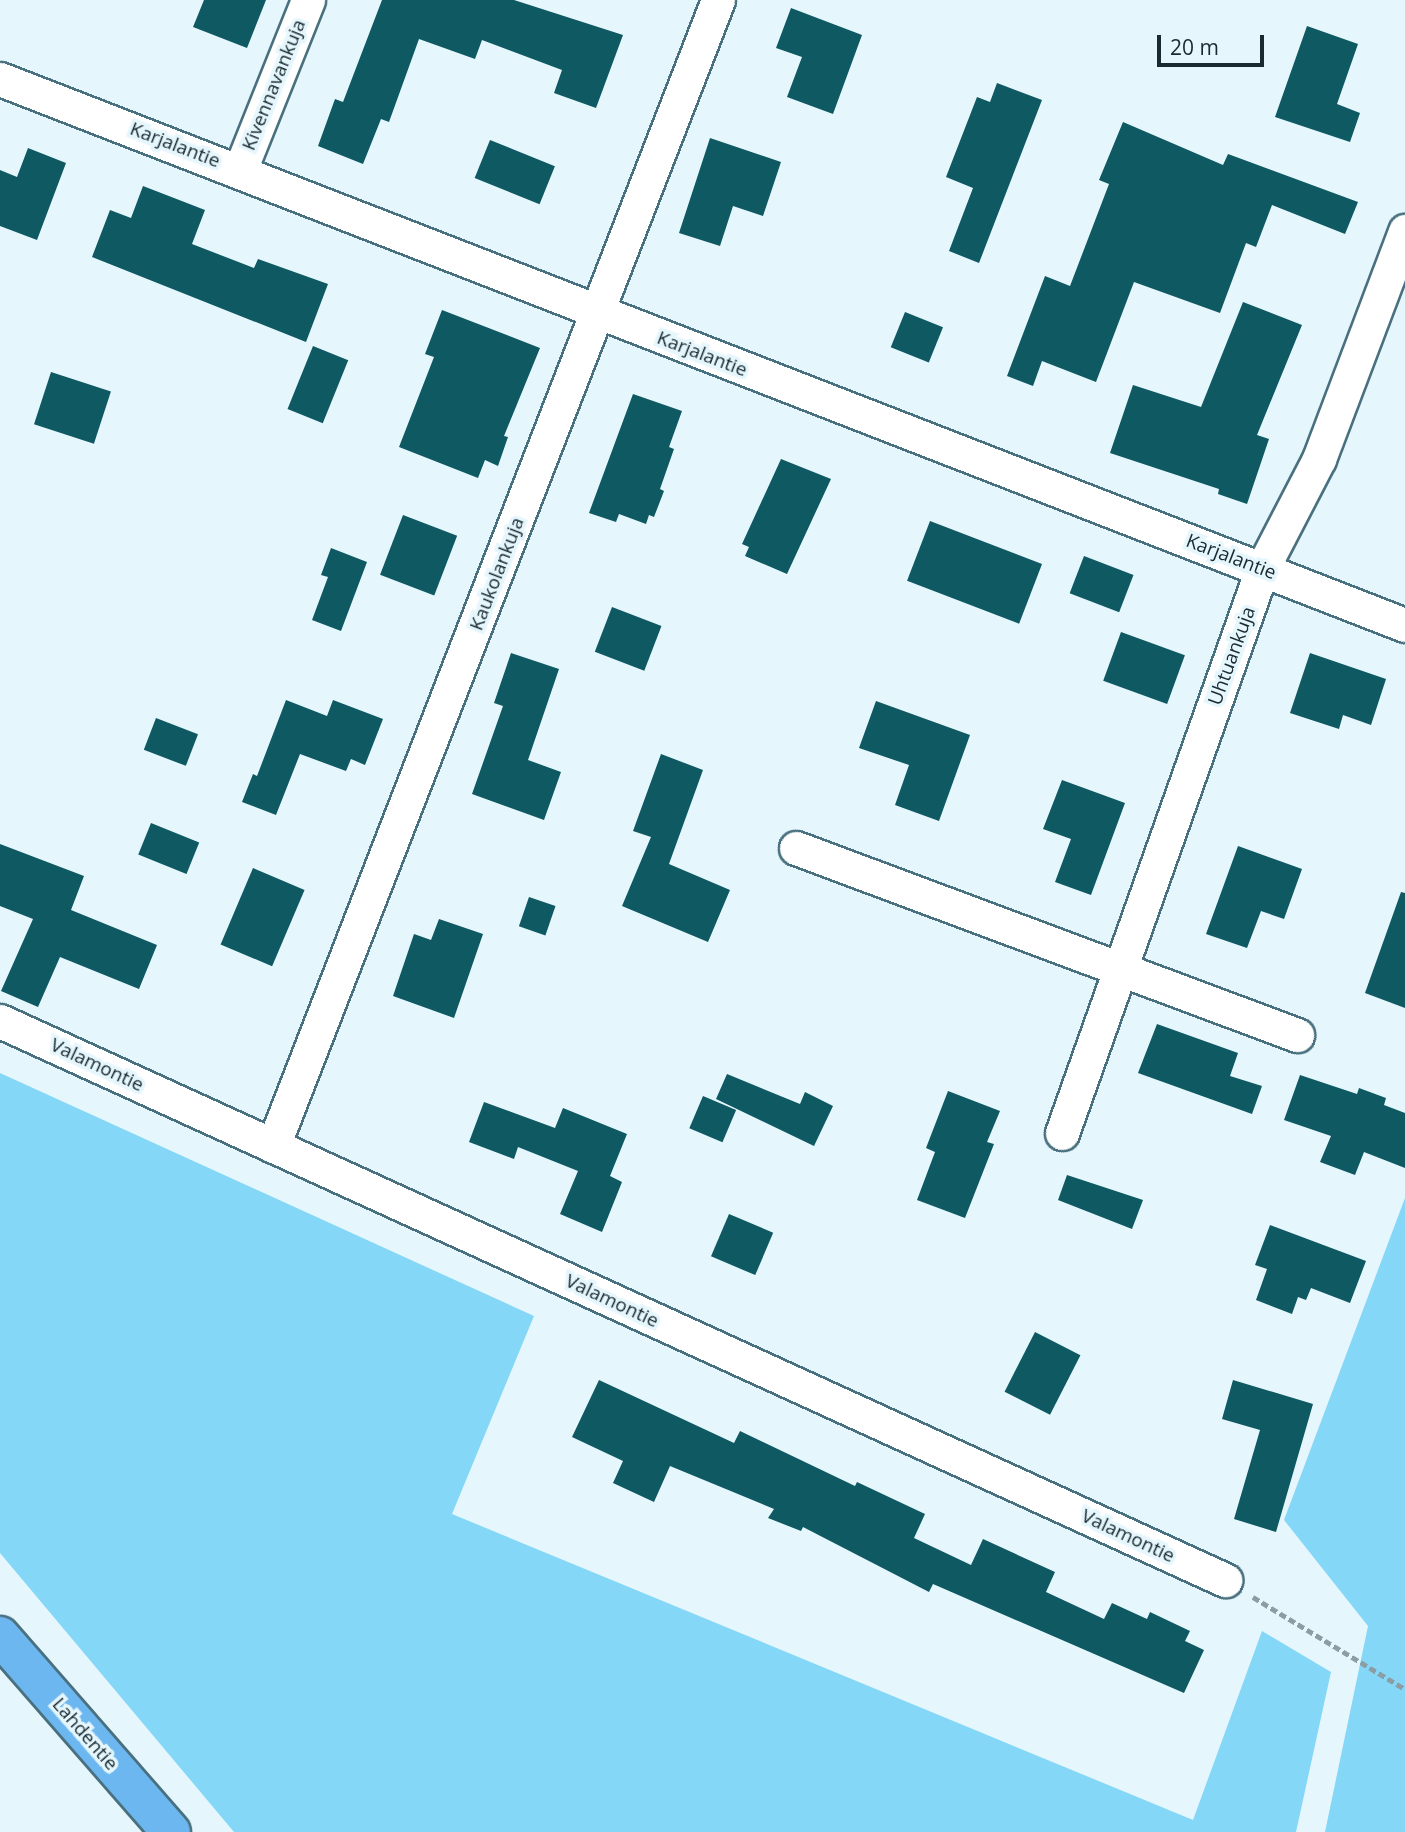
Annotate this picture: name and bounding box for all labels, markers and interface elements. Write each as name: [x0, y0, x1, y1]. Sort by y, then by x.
street label: Kivennavankuja: [237, 16, 311, 154]
scale bar: [1160, 21, 1267, 65]
text: 20 m: [1170, 33, 1219, 61]
street label: Karjalantie: [127, 117, 223, 173]
street label: Karjalantie: [654, 326, 750, 382]
street label: Kaukolankuja: [465, 514, 529, 634]
street label: Karjalantie: [1183, 529, 1279, 585]
street label: Uhtuankuja: [1204, 604, 1260, 708]
street label: Valamontie: [47, 1034, 147, 1096]
street label: Valamontie: [562, 1270, 662, 1332]
street label: Valamontie: [1078, 1505, 1178, 1567]
street label: Lahdentie: [47, 1693, 123, 1775]

